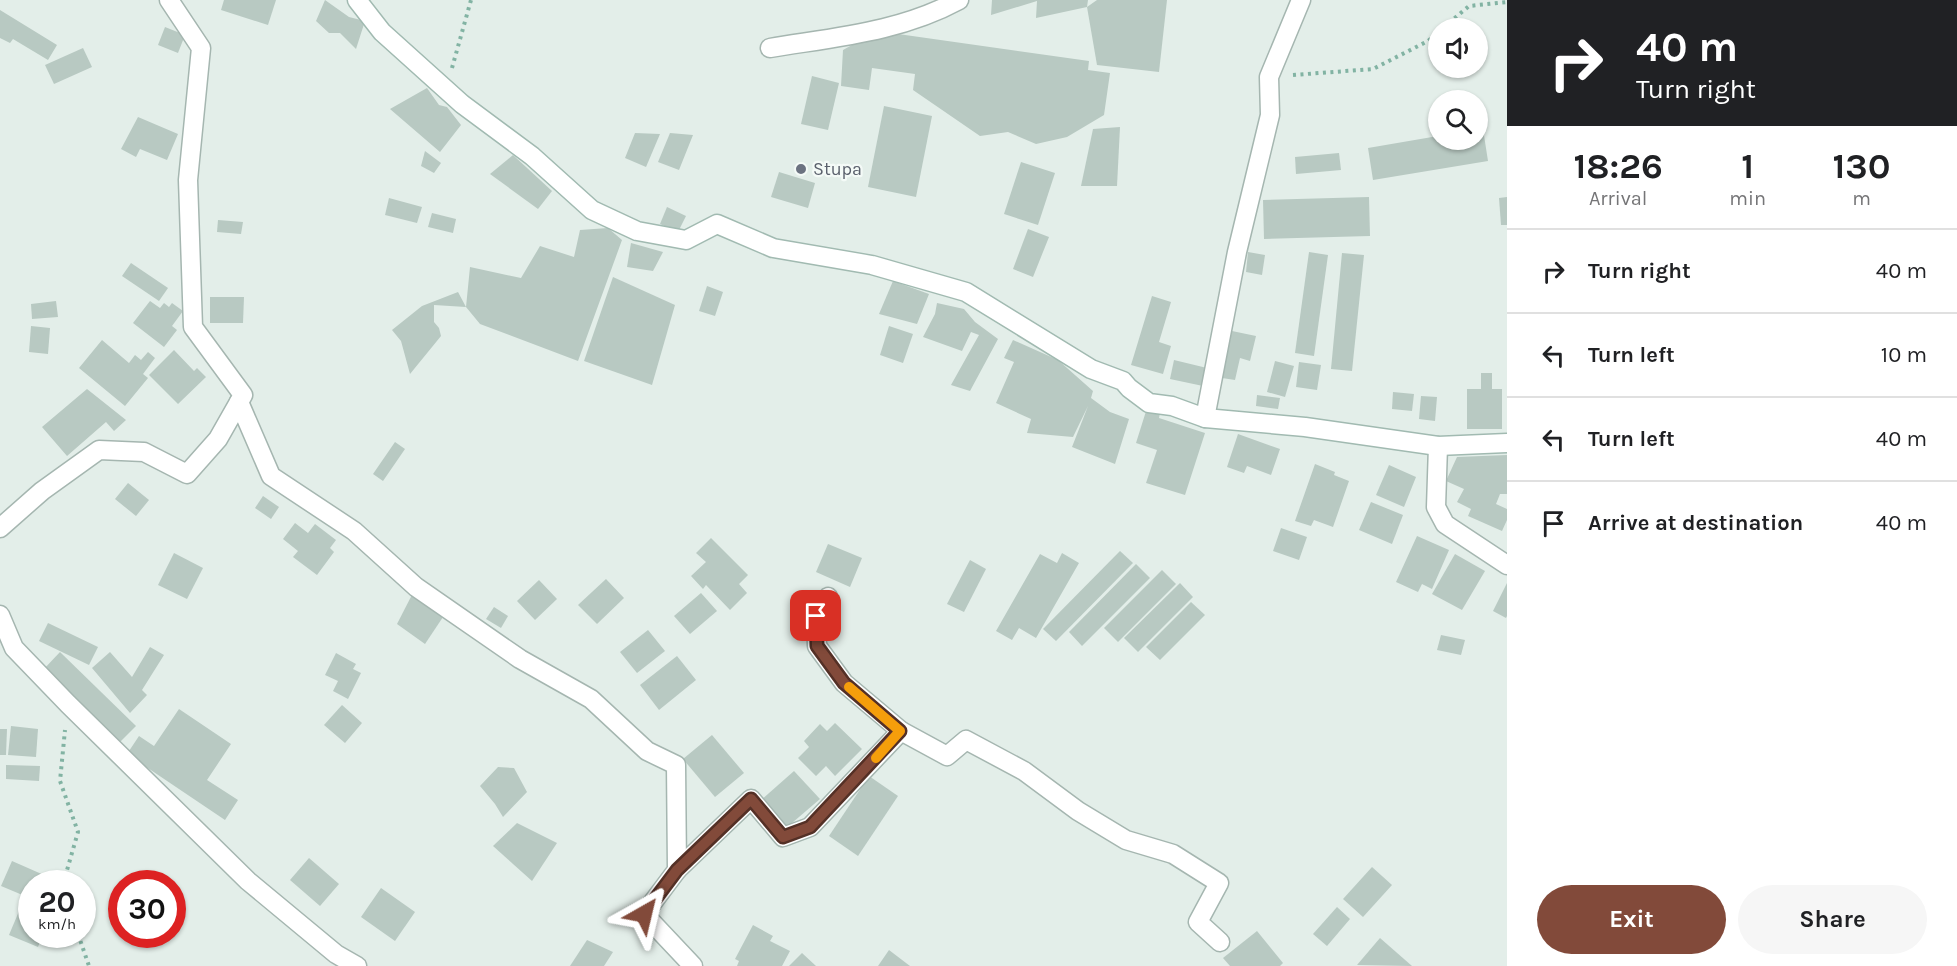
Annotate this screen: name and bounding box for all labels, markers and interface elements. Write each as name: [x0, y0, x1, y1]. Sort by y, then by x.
map controls: [1428, 18, 1488, 150]
button: sound: [1428, 18, 1488, 78]
text: 40 m: [1636, 22, 1738, 72]
icon: right: [1537, 24, 1615, 102]
text: Turn right: [1636, 73, 1756, 105]
button: search: [1428, 90, 1488, 150]
text: 18:26: [1573, 145, 1663, 187]
text: 1: [1741, 145, 1754, 187]
text: 130: [1833, 145, 1891, 187]
place label: Stupa: [813, 158, 862, 180]
marker: Stupa: [794, 162, 808, 176]
text: Arrival: [1589, 187, 1647, 210]
text: min: [1729, 187, 1766, 210]
text: m: [1852, 187, 1871, 210]
icon: right: [1537, 255, 1570, 288]
text: Turn right: [1588, 258, 1691, 284]
text: 40 m: [1876, 258, 1927, 284]
icon: left: [1537, 339, 1570, 372]
text: Turn left: [1588, 342, 1675, 368]
text: 10 m: [1881, 342, 1927, 368]
icon: left: [1537, 423, 1570, 456]
text: Turn left: [1588, 426, 1675, 452]
text: 40 m: [1876, 426, 1927, 452]
icon: arrive: [1537, 507, 1570, 540]
text: Arrive at destination: [1588, 510, 1803, 536]
text: 40 m: [1876, 510, 1927, 536]
pin: [790, 590, 841, 641]
icon: arrive: [799, 599, 832, 632]
speed limit sign: 30: [108, 870, 186, 948]
position arrow: [612, 882, 676, 946]
text: 20: [38, 884, 76, 920]
button: Exit: [1537, 885, 1726, 954]
button: Share: [1738, 885, 1927, 954]
text: km/h: [38, 915, 76, 933]

